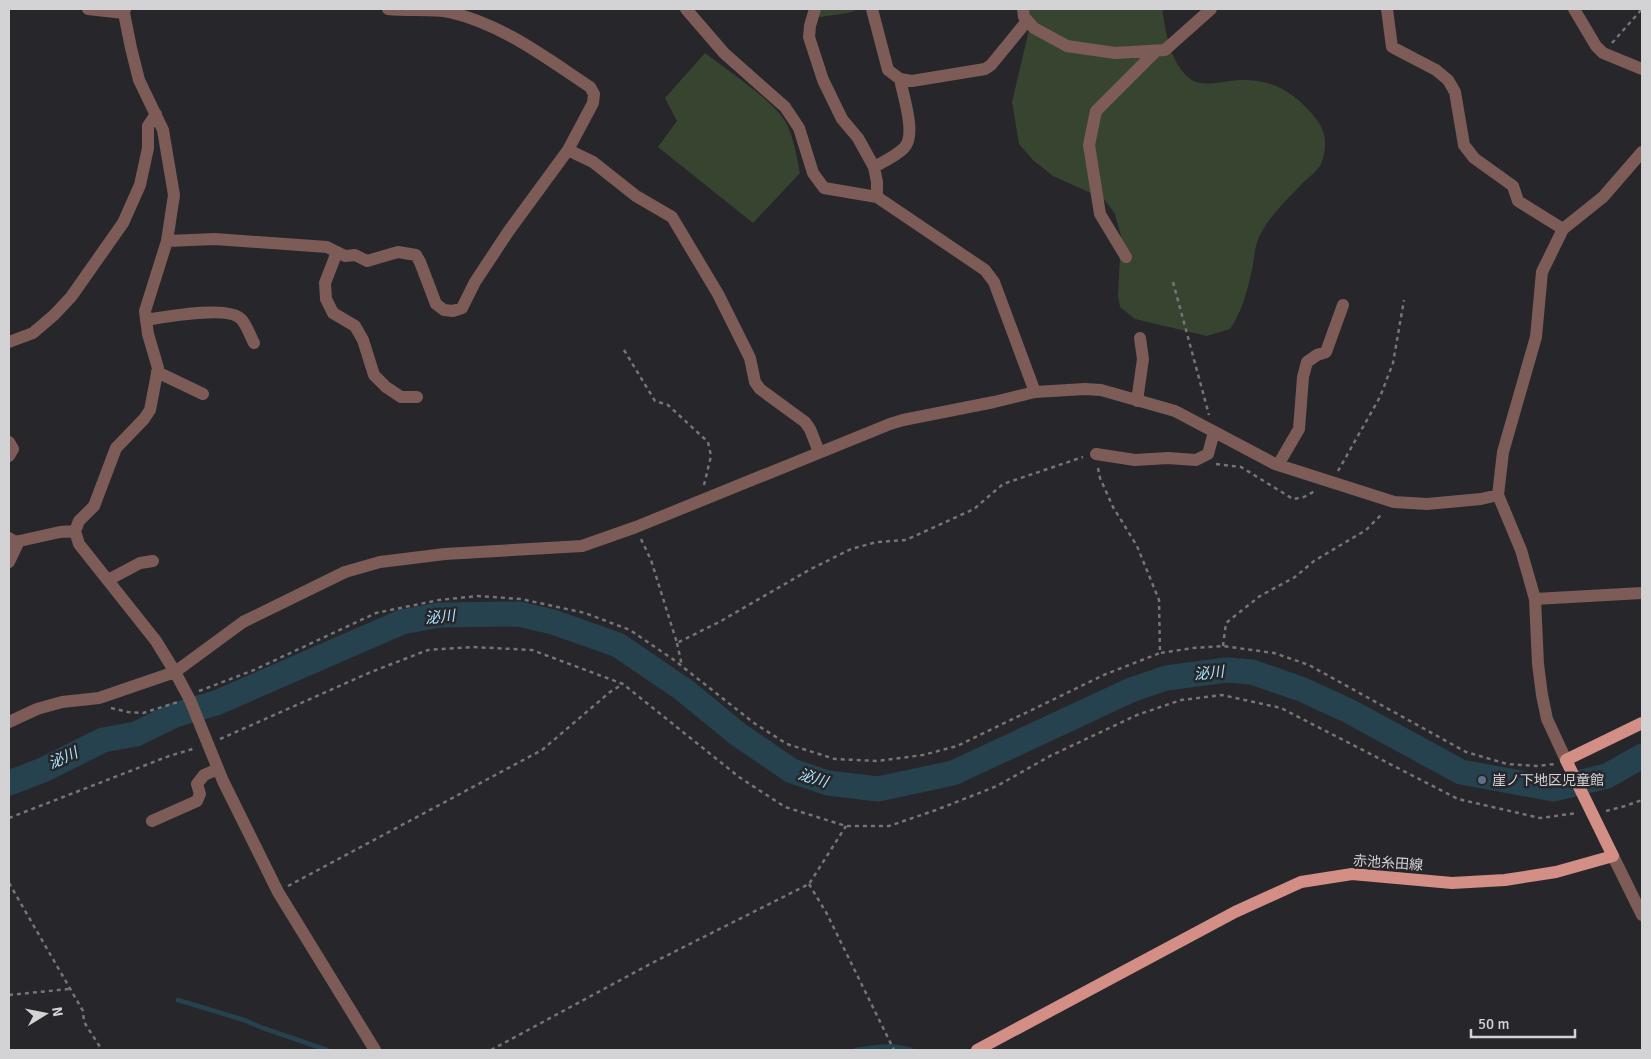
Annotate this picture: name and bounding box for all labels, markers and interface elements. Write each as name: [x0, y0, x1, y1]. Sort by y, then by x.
water label: 泌川: [424, 606, 458, 628]
water label: 泌川: [1193, 662, 1227, 684]
water label: 泌川: [46, 743, 82, 772]
water label: 泌川: [796, 765, 832, 792]
place label: 崖ノ下地区児童館: [1492, 772, 1604, 789]
marker: 崖ノ下地区児童館: [1476, 774, 1488, 786]
street label: 赤池糸田線: [1352, 852, 1424, 874]
north arrow: [20, 989, 70, 1039]
text: N: [48, 1006, 67, 1018]
scale bar: [1471, 1006, 1575, 1038]
text: 50 m: [1478, 1015, 1509, 1033]

